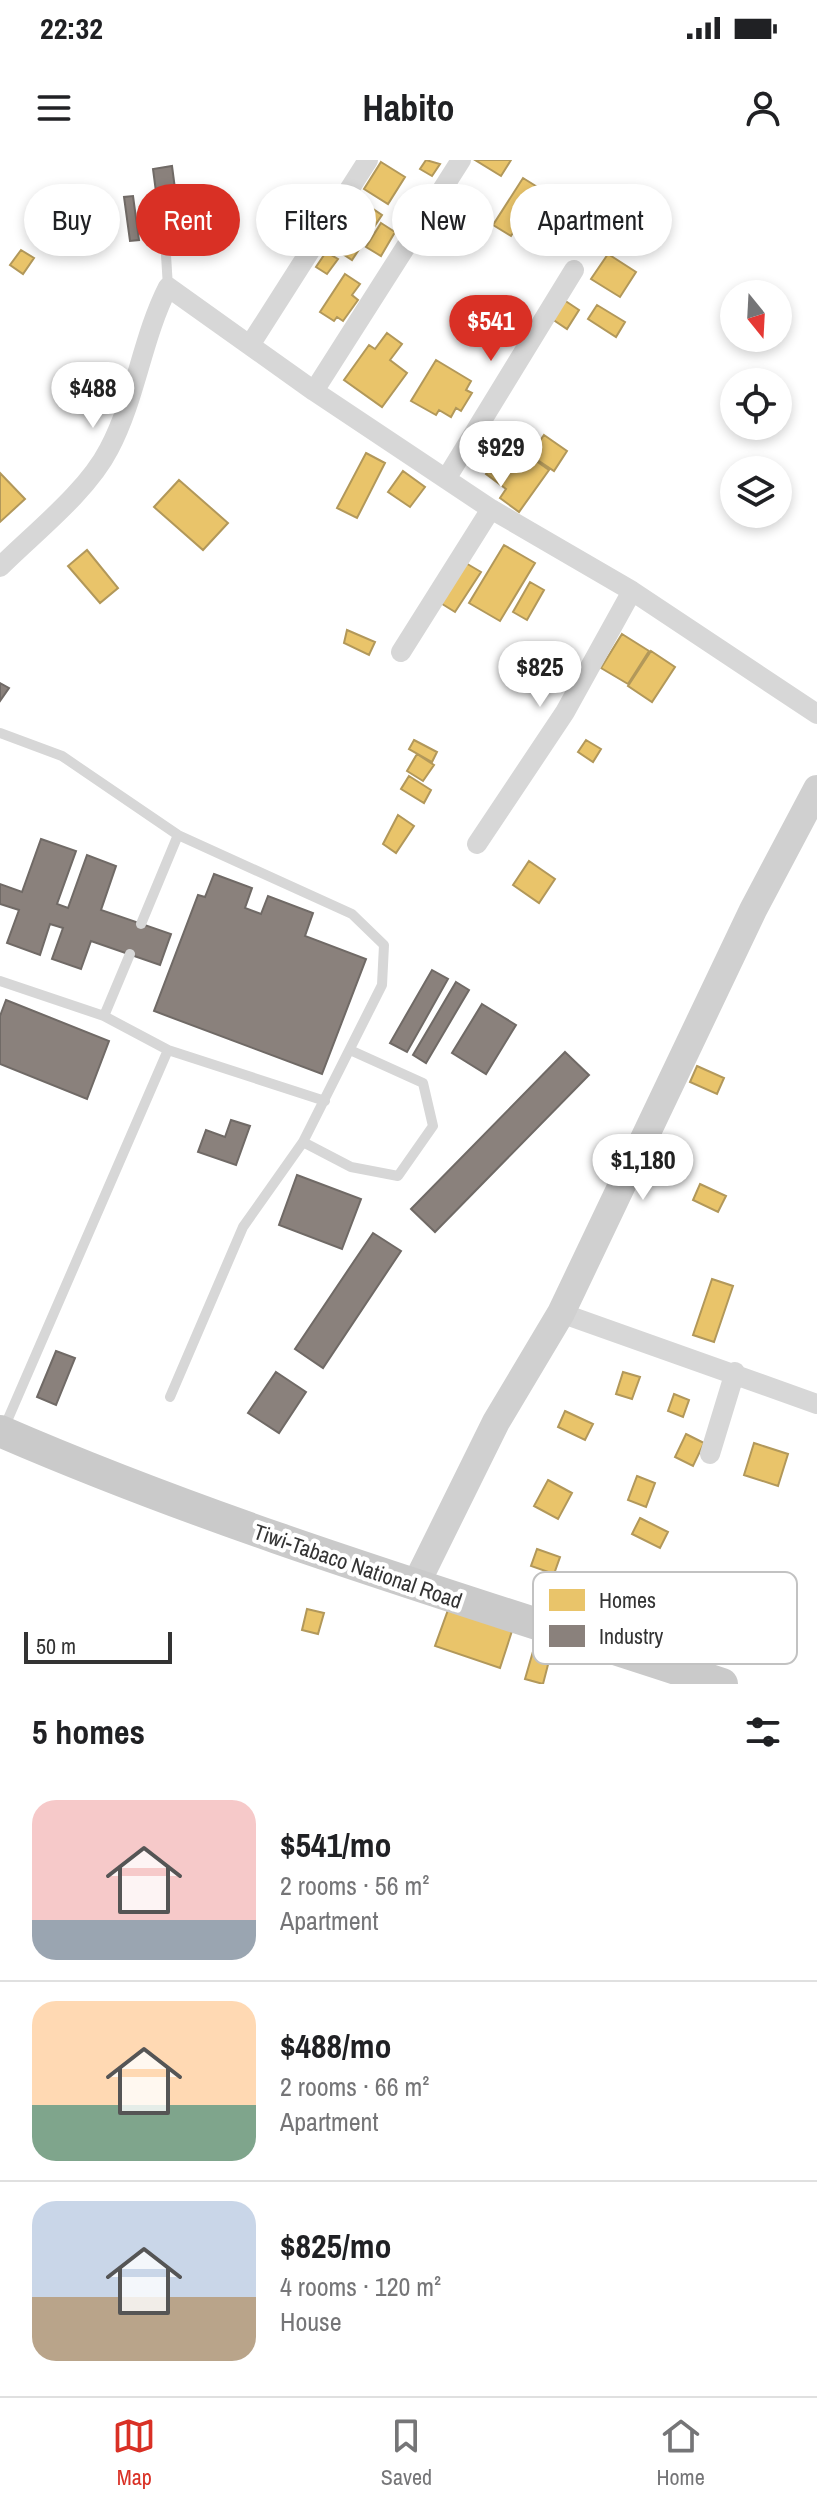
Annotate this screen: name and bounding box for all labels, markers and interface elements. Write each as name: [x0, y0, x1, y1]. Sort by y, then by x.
text: 22:32: [40, 8, 103, 48]
text: Habito: [363, 84, 454, 132]
icon: menu: [32, 86, 76, 130]
icon: person: [741, 86, 785, 130]
chip: Buy: [24, 184, 120, 256]
chip: Rent: [136, 184, 240, 256]
chip: Filters: [256, 184, 376, 256]
chip: New: [392, 184, 494, 256]
chip: Apartment: [510, 184, 672, 256]
north arrow: [720, 280, 792, 352]
map controls: [720, 280, 792, 528]
pin: $541: [444, 295, 538, 363]
text: $541: [467, 303, 515, 338]
pin: $488: [46, 362, 140, 430]
button: locate: [720, 368, 792, 440]
text: $488: [69, 370, 117, 405]
pin: $929: [454, 421, 548, 489]
text: $929: [477, 429, 525, 464]
button: layers: [720, 456, 792, 528]
pin: $825: [493, 641, 587, 709]
text: $825: [516, 649, 564, 684]
pin: $1,180: [578, 1134, 708, 1202]
text: $1,180: [610, 1142, 676, 1177]
street label: Tiwi-Tabaco National Road: [250, 1516, 466, 1616]
legend: [533, 1572, 797, 1664]
text: Homes: [599, 1585, 656, 1615]
text: Industry: [599, 1621, 663, 1651]
scale bar: [24, 1628, 172, 1664]
text: 50 m: [36, 1631, 76, 1661]
text: 5 homes: [32, 1709, 145, 1755]
icon: filters: [741, 1710, 785, 1754]
text: $541/mo: [280, 1822, 392, 1868]
icon: home: [96, 1832, 192, 1928]
text: 2 rooms · 56 m²: [280, 1868, 429, 1903]
text: Apartment: [280, 1903, 378, 1938]
text: $488/mo: [280, 2023, 392, 2069]
icon: home: [96, 2033, 192, 2129]
text: 2 rooms · 66 m²: [280, 2069, 429, 2104]
text: Apartment: [280, 2104, 378, 2139]
text: $825/mo: [280, 2223, 392, 2269]
icon: home: [96, 2233, 192, 2329]
text: 4 rooms · 120 m²: [280, 2269, 441, 2304]
text: House: [280, 2304, 342, 2339]
tab: Map: [112, 2414, 156, 2492]
tab: Saved: [381, 2414, 432, 2492]
tab: Home: [657, 2414, 705, 2492]

